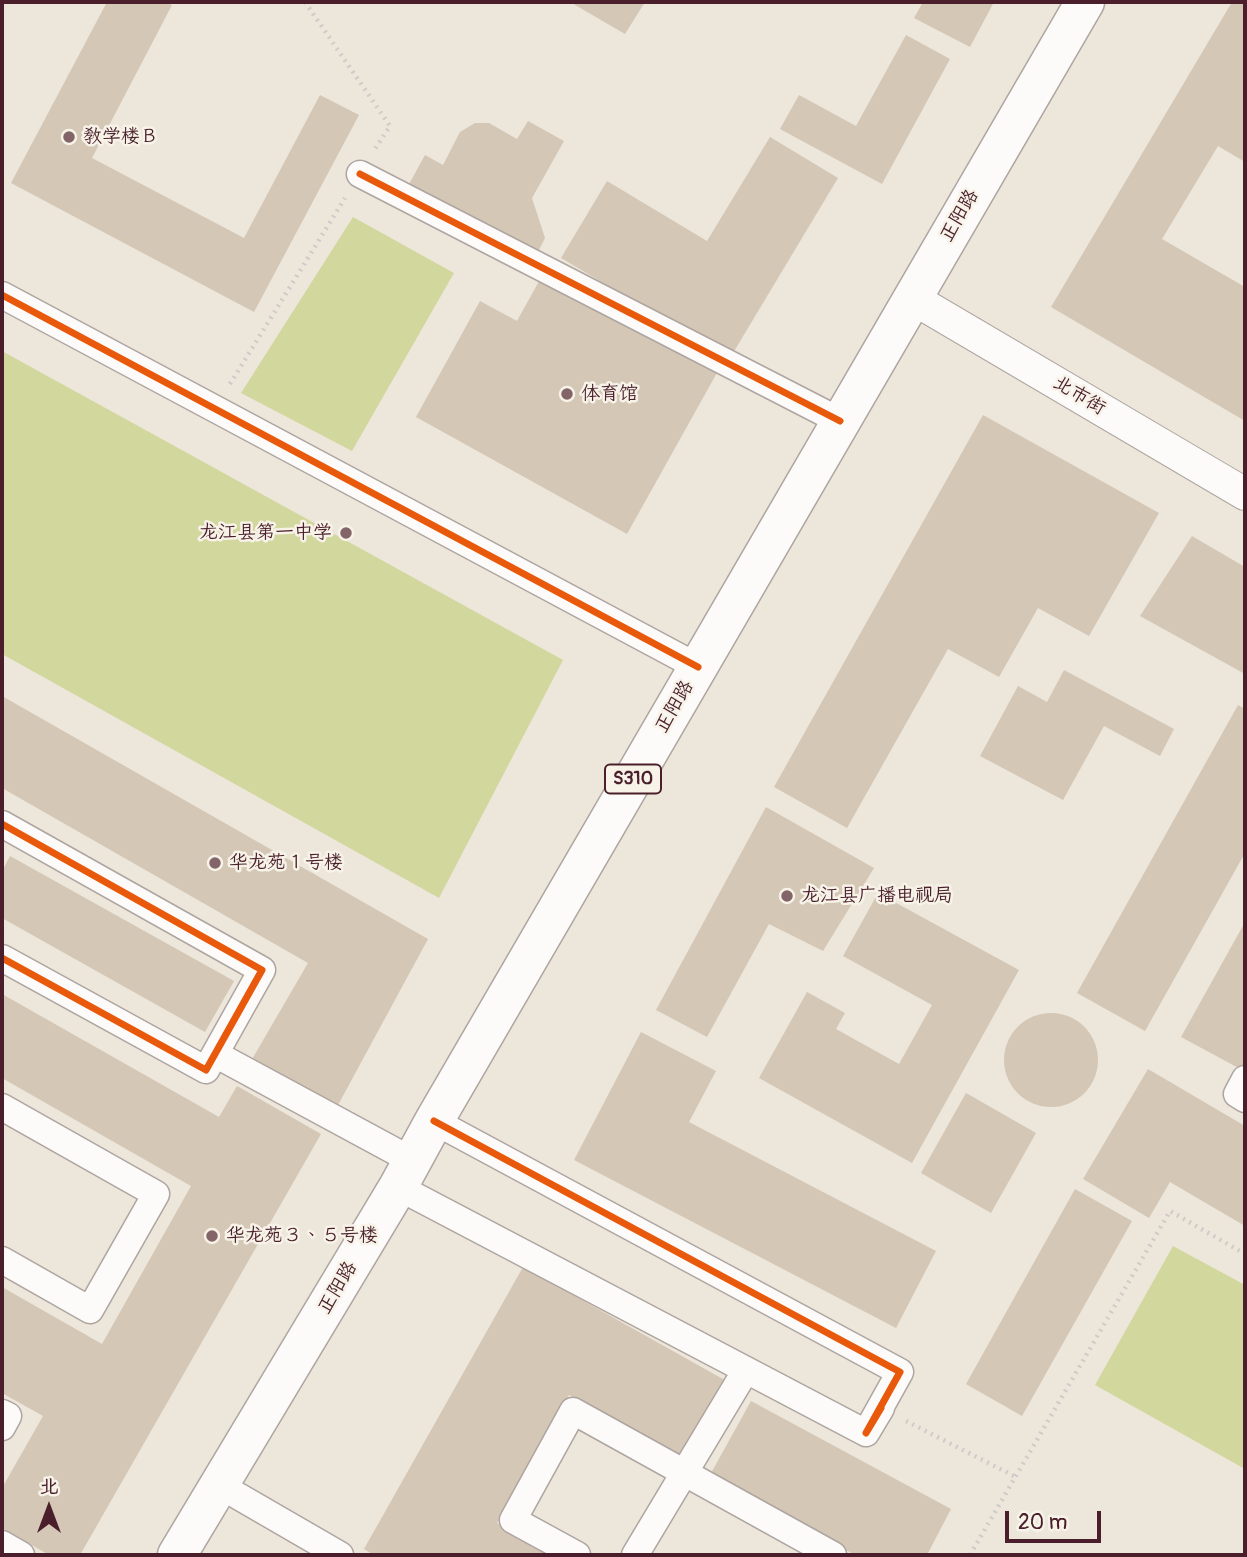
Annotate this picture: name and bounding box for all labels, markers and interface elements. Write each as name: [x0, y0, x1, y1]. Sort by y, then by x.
place label: 教学楼Ｂ: [83, 126, 159, 148]
marker: 教学楼Ｂ: [61, 129, 77, 145]
street label: 正阳路: [936, 186, 984, 246]
street label: 北市街: [1049, 372, 1109, 420]
place label: 体育馆: [581, 383, 638, 405]
marker: 体育馆: [559, 386, 575, 402]
place label: 龙江县第一中学: [199, 522, 332, 544]
marker: 龙江县第一中学: [338, 525, 354, 541]
street label: 正阳路: [651, 677, 699, 737]
road number: S310: [605, 764, 661, 794]
place label: 华龙苑１号楼: [229, 852, 343, 874]
marker: 华龙苑１号楼: [207, 855, 223, 871]
place label: 龙江县广播电视局: [801, 885, 953, 907]
marker: 龙江县广播电视局: [779, 888, 795, 904]
place label: 华龙苑３、５号楼: [226, 1225, 378, 1247]
marker: 华龙苑３、５号楼: [204, 1228, 220, 1244]
street label: 正阳路: [314, 1258, 362, 1318]
north arrow: [14, 1473, 84, 1543]
text: 北: [39, 1475, 59, 1499]
scale bar: [1009, 1498, 1105, 1542]
text: 20 m: [1018, 1509, 1067, 1536]

